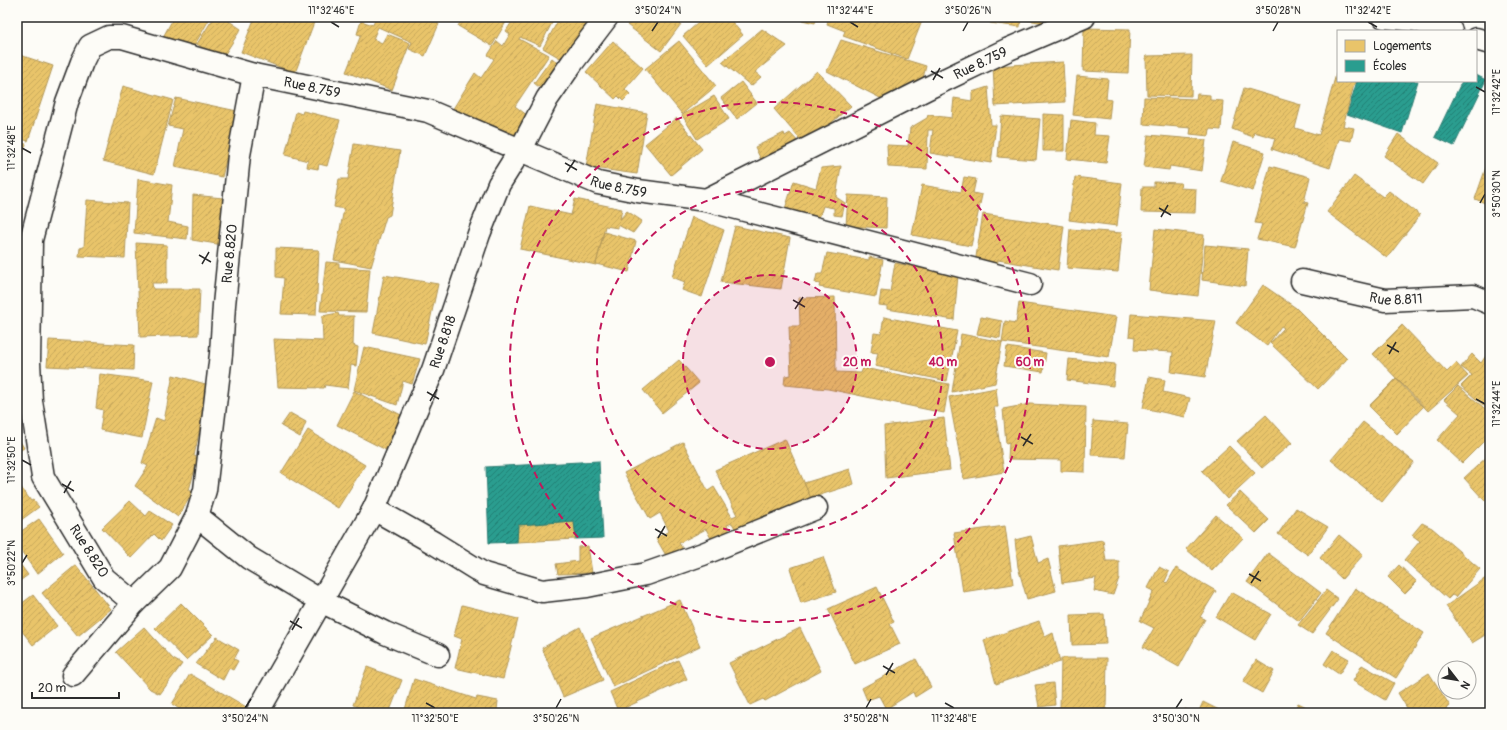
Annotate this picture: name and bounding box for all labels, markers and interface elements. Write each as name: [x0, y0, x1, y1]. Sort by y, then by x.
text: 11°32'46"E: [308, 5, 354, 17]
text: 3°50'24"N: [635, 5, 681, 17]
text: 11°32'44"E: [827, 5, 873, 17]
text: 3°50'26"N: [945, 5, 991, 17]
text: 3°50'28"N: [1255, 5, 1301, 17]
text: 11°32'42"E: [1345, 5, 1391, 17]
legend: [1337, 30, 1477, 82]
text: Logements: [1373, 39, 1432, 54]
street label: Rue 8.759: [951, 43, 1010, 83]
text: Écoles: [1373, 58, 1407, 74]
text: 11°32'42"E: [1491, 69, 1503, 115]
street label: Rue 8.759: [282, 73, 342, 101]
text: 11°32'48"E: [6, 125, 18, 171]
text: 3°50'30"N: [1491, 170, 1503, 218]
street label: Rue 8.759: [588, 172, 648, 201]
street label: Rue 8.820: [218, 223, 241, 284]
street label: Rue 8.811: [1368, 288, 1423, 309]
street label: Rue 8.818: [426, 313, 459, 370]
centre of rings: [763, 355, 777, 369]
text: 20 m: [843, 355, 871, 370]
text: 40 m: [928, 355, 958, 370]
text: 60 m: [1016, 355, 1045, 370]
text: 11°32'44"E: [1491, 381, 1503, 427]
text: 11°32'50"E: [6, 437, 18, 483]
street label: Rue 8.820: [66, 521, 112, 581]
text: 3°50'22"N: [6, 540, 18, 586]
north arrow: [1437, 660, 1477, 700]
scale bar: [32, 674, 119, 700]
text: N: [1457, 678, 1473, 692]
text: 20 m: [38, 681, 67, 696]
text: 3°50'24"N: [222, 713, 268, 725]
text: 11°32'50"E: [412, 713, 458, 725]
text: 3°50'26"N: [533, 713, 579, 725]
text: 3°50'28"N: [843, 713, 889, 725]
text: 11°32'48"E: [931, 713, 977, 725]
text: 3°50'30"N: [1152, 713, 1200, 725]

